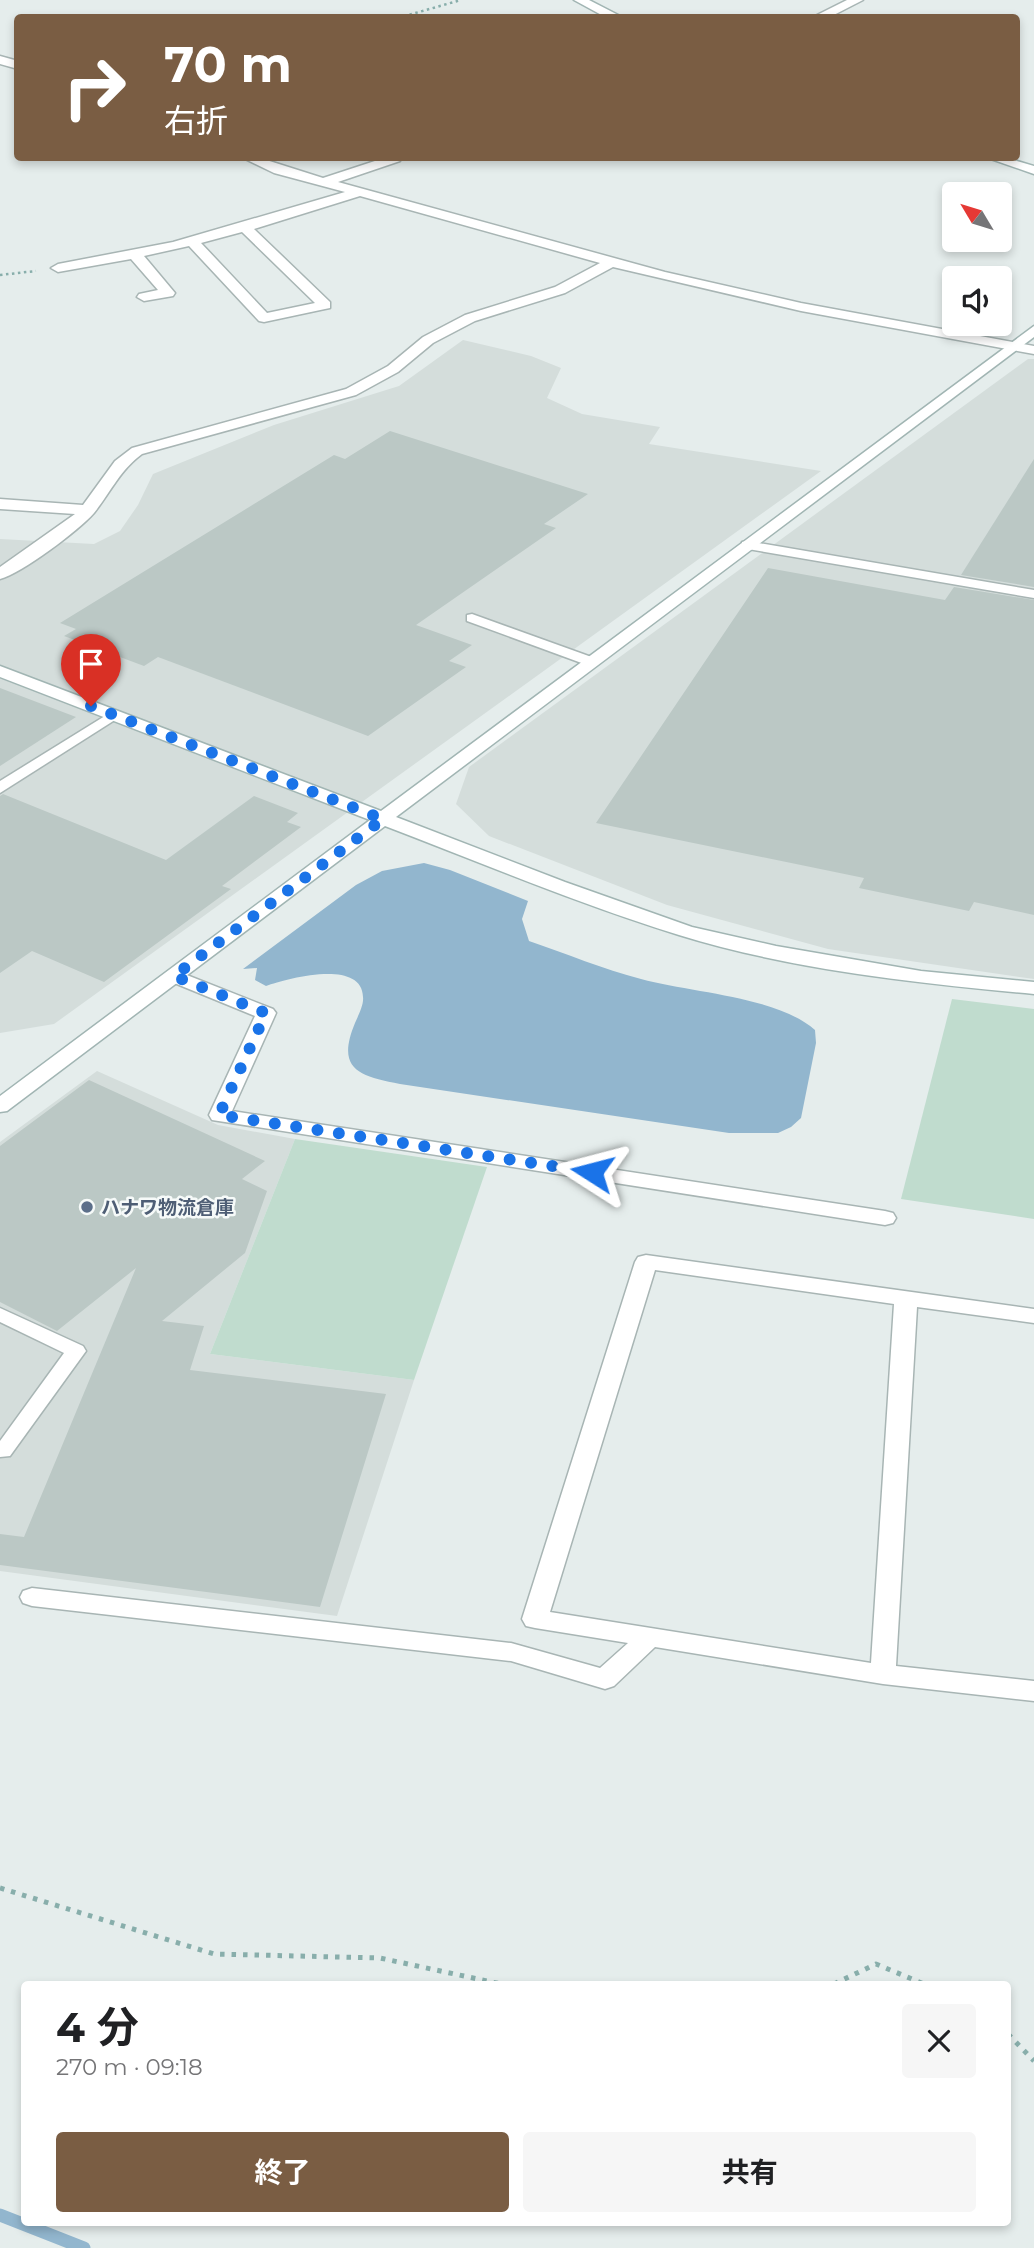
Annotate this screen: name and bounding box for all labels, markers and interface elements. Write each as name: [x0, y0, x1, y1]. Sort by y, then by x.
text: 70 m: [164, 35, 292, 94]
icon: right: [49, 42, 140, 133]
text: 右折: [164, 101, 228, 140]
north arrow: [942, 182, 1012, 252]
map controls: [942, 182, 1012, 336]
button: sound: [942, 266, 1012, 336]
pin: [61, 634, 121, 706]
icon: arrive: [72, 645, 110, 683]
position arrow: [555, 1135, 629, 1209]
place label: ハナワ物流倉庫: [101, 1196, 234, 1219]
marker: ハナワ物流倉庫: [79, 1199, 95, 1215]
text: 4 分: [56, 2001, 139, 2053]
button: close: [902, 2004, 976, 2078]
text: 270 m · 09:18: [56, 2053, 203, 2081]
button: 終了: [56, 2132, 509, 2212]
button: 共有: [523, 2132, 976, 2212]

